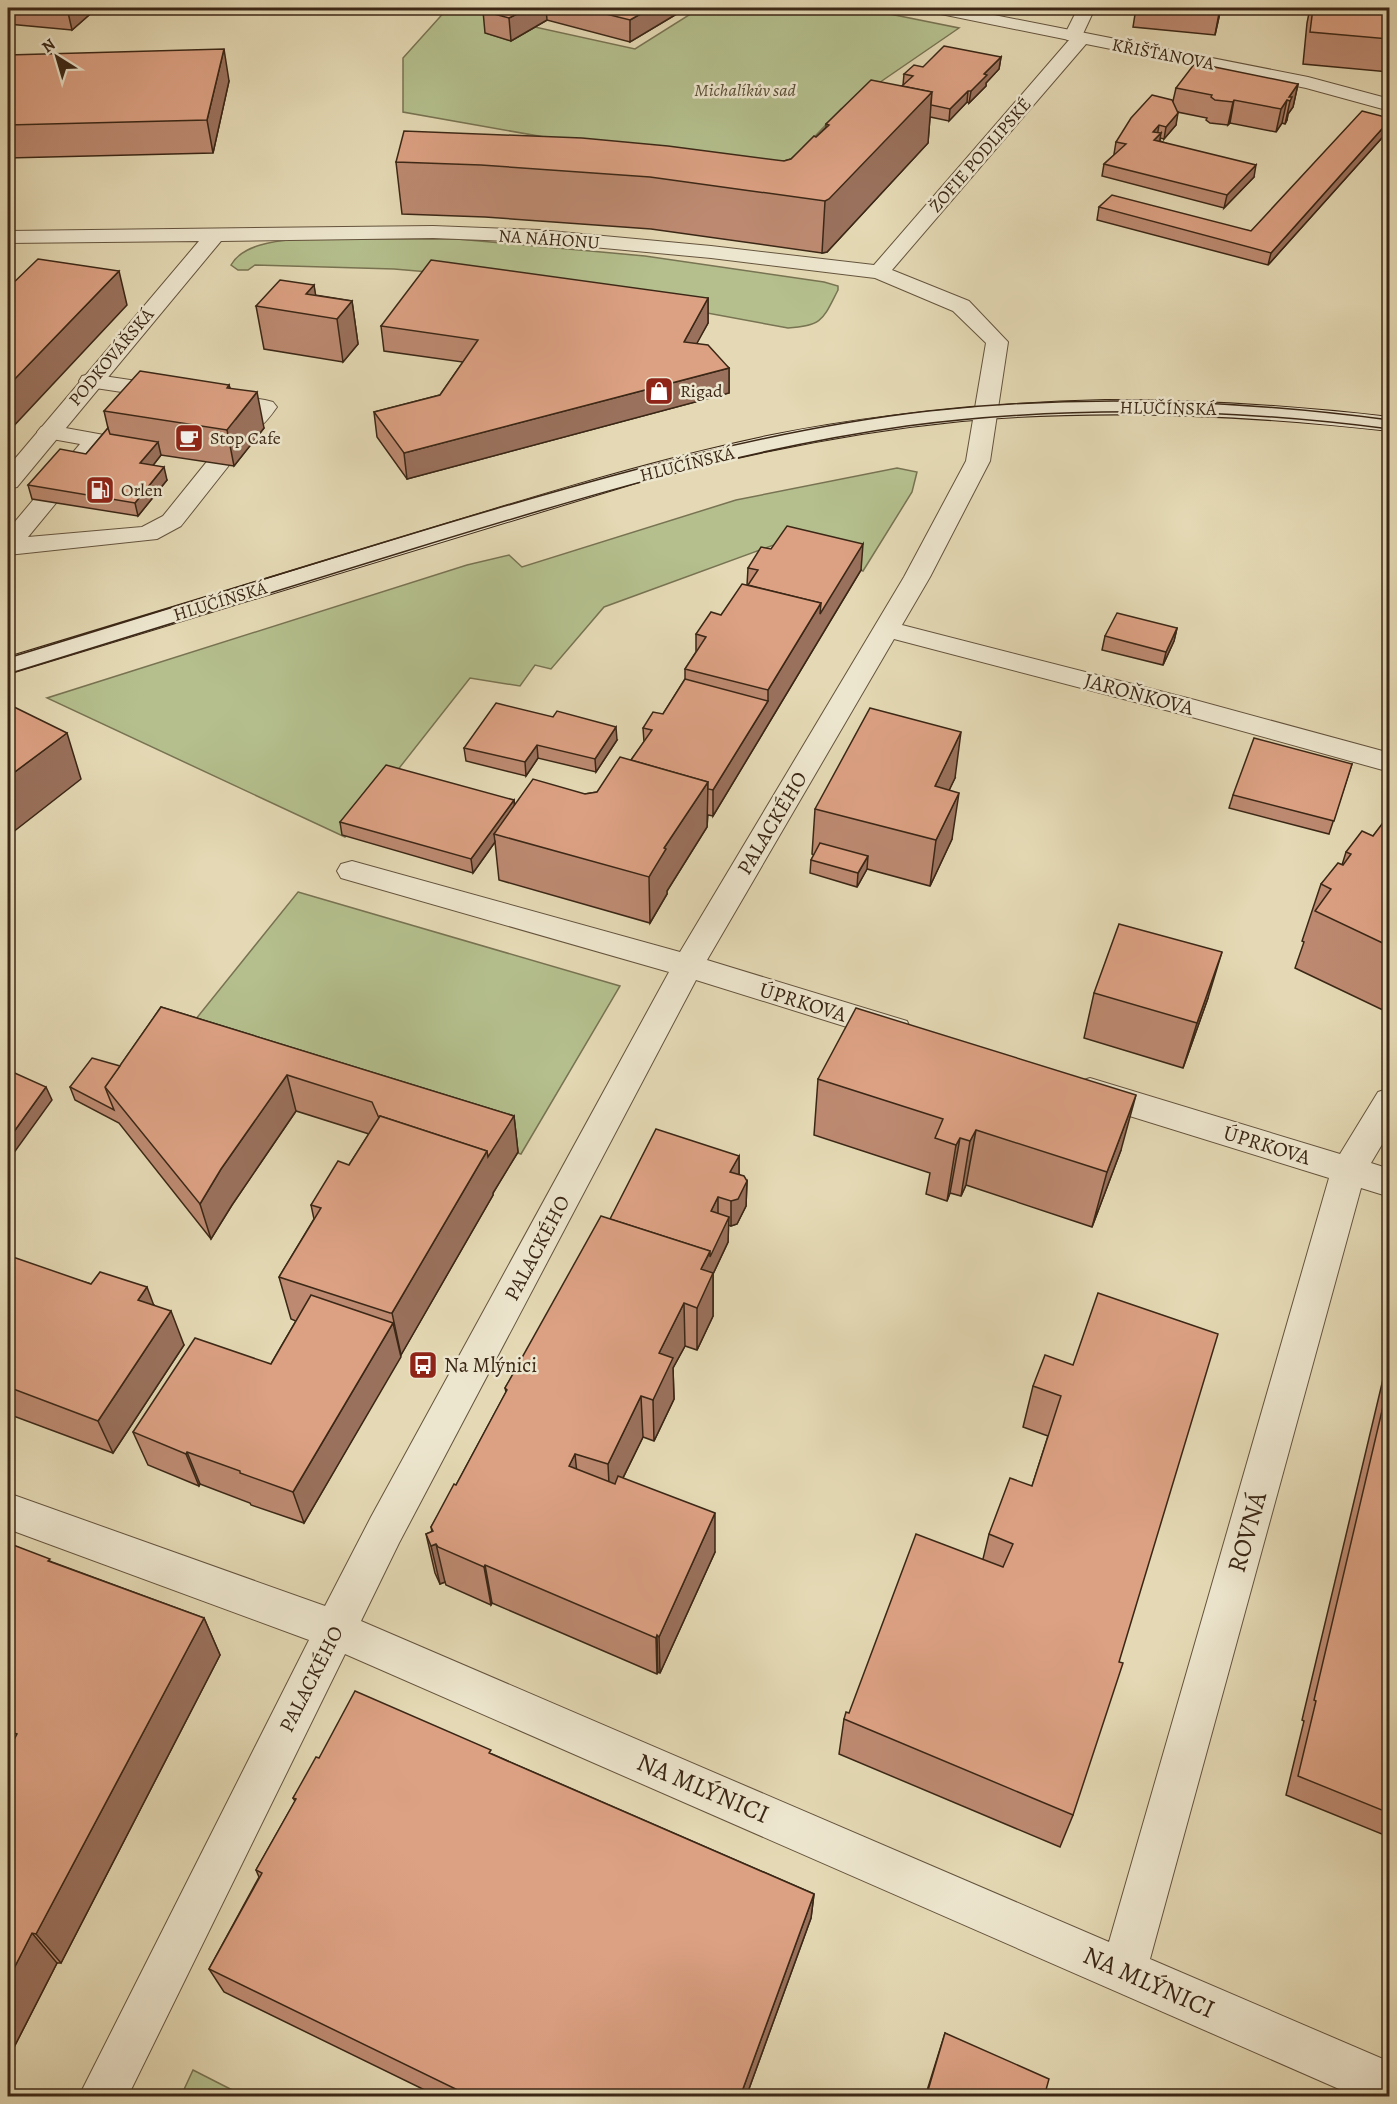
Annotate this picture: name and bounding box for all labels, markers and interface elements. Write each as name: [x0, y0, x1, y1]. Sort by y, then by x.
north arrow: [27, 27, 87, 87]
street label: KŘIŠŤANOVA: [1110, 32, 1217, 76]
text: N: [37, 33, 60, 58]
park label: Michalíkův sad: [694, 78, 796, 102]
street label: ŽOFIE PODLIPSKÉ: [924, 93, 1036, 217]
street label: NA NÁHONU: [498, 223, 600, 255]
street label: PODKOVÁŘSKÁ: [63, 303, 159, 411]
shop icon: Rigad: [643, 375, 675, 407]
place label: Rigad: [680, 379, 723, 403]
street label: HLUČÍNSKÁ: [1119, 395, 1217, 421]
cafe icon: Stop Cafe: [173, 422, 205, 454]
place label: Stop Cafe: [210, 426, 281, 450]
street label: HLUČÍNSKÁ: [637, 441, 737, 487]
fuel station icon: Orlen: [84, 474, 116, 506]
place label: Orlen: [121, 478, 163, 502]
street label: HLUČÍNSKÁ: [170, 575, 270, 627]
street label: JAROŇKOVA: [1081, 666, 1197, 722]
street label: PALACKÉHO: [730, 766, 814, 880]
street label: ÚPRKOVA: [756, 976, 851, 1029]
street label: ÚPRKOVA: [1220, 1119, 1315, 1172]
street label: PALACKÉHO: [497, 1190, 577, 1306]
bus stop icon: Na Mlýnici: [407, 1349, 439, 1381]
place label: Na Mlýnici: [444, 1351, 537, 1379]
street label: ROVNÁ: [1219, 1487, 1275, 1576]
street label: PALACKÉHO: [272, 1621, 350, 1737]
street label: NA MLÝNICI: [631, 1744, 775, 1832]
street label: NA MLÝNICI: [1078, 1937, 1220, 2027]

